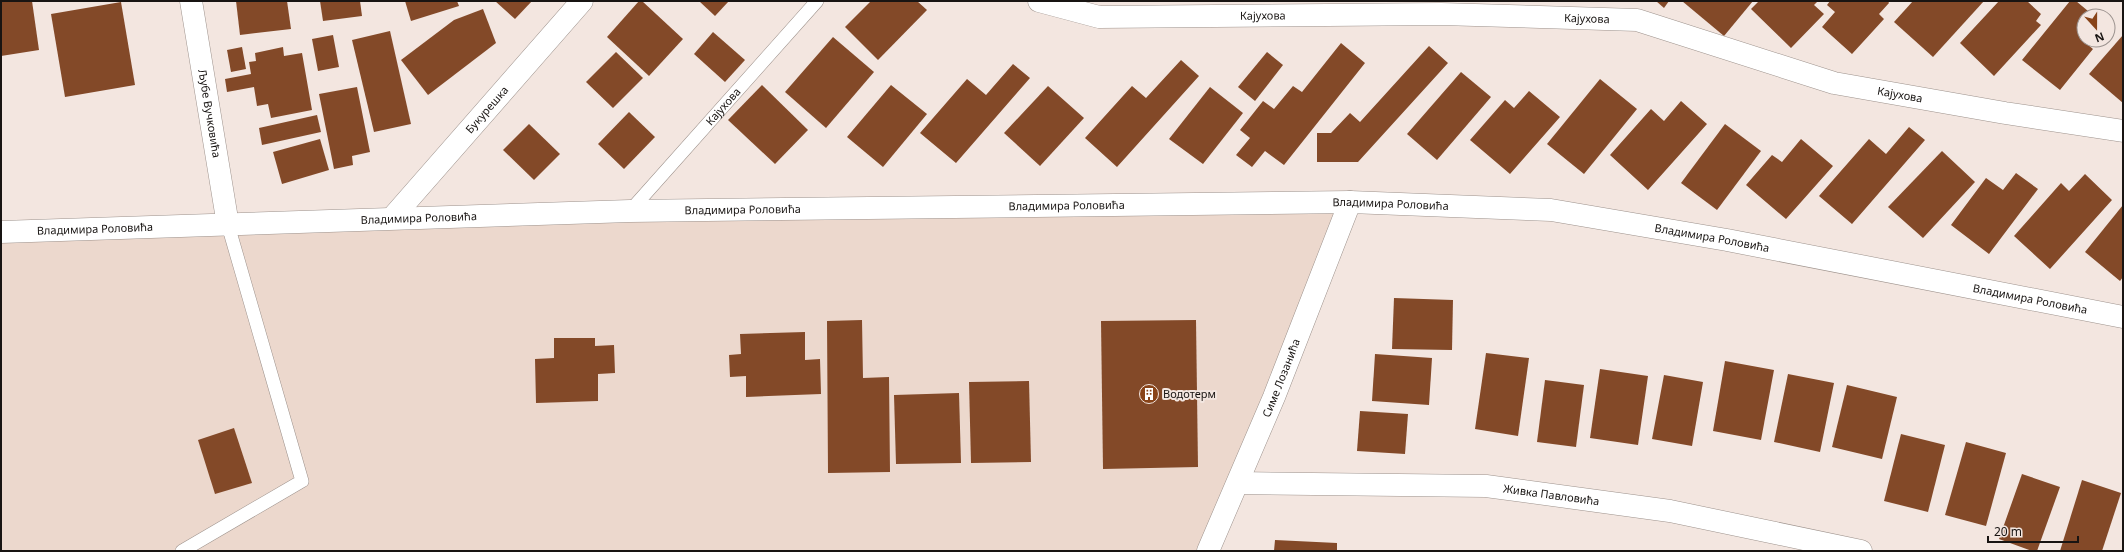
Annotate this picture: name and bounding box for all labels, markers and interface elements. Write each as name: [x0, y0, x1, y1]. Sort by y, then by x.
street label: Кајухова: [1240, 7, 1286, 23]
north arrow: [2076, 8, 2116, 48]
street label: Кајухова: [1564, 10, 1610, 26]
text: N: [2093, 29, 2107, 46]
street label: Љубе Вучковића: [195, 68, 225, 159]
street label: Букурешка: [462, 83, 511, 136]
street label: Кајухова: [1876, 83, 1924, 105]
street label: Кајухова: [702, 84, 744, 128]
street label: Владимира Роловића: [1332, 194, 1449, 213]
street label: Владимира Роловића: [1008, 197, 1125, 213]
street label: Владимира Роловића: [684, 201, 801, 217]
street label: Владимира Роловића: [360, 208, 477, 227]
street label: Владимира Роловића: [37, 219, 153, 238]
street label: Владимира Роловића: [1654, 220, 1771, 255]
street label: Владимира Роловића: [1972, 280, 2089, 317]
street label: Симе Лозанића: [1258, 336, 1303, 419]
building icon: Водотерм: [1138, 383, 1160, 405]
place label: Водотерм: [1163, 386, 1216, 401]
street label: Живка Павловића: [1502, 480, 1601, 508]
scale bar: [1988, 518, 2078, 544]
text: 20 m: [1994, 523, 2022, 540]

